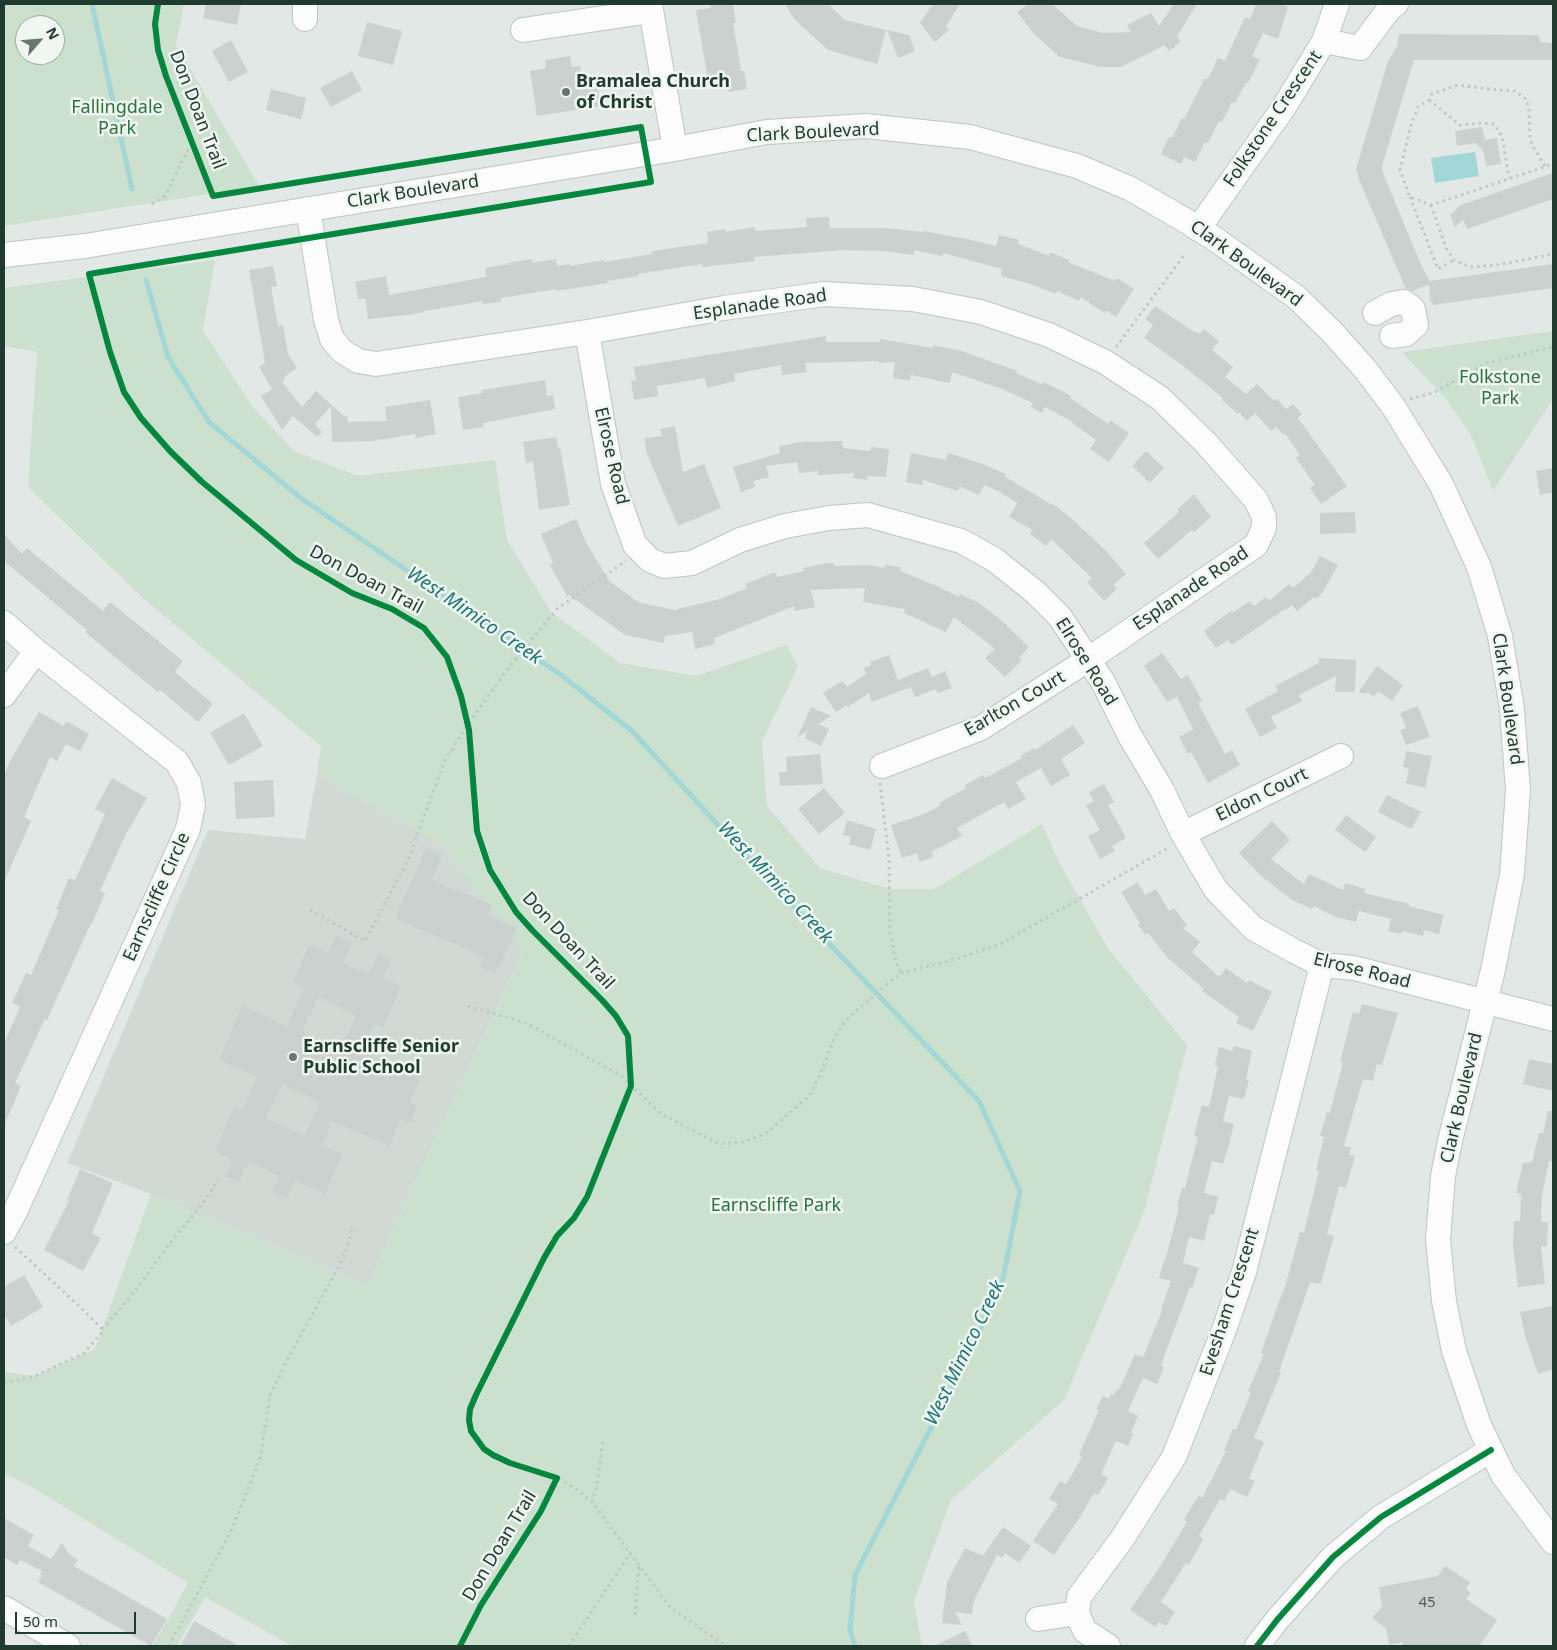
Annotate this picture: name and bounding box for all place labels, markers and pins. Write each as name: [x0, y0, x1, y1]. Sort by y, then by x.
place label: Bramalea Church of Christ: [576, 71, 730, 114]
marker: Bramalea Church of Christ: [560, 86, 572, 98]
place label: Earnscliffe Senior Public School: [303, 1036, 459, 1078]
marker: Earnscliffe Senior Public School: [287, 1051, 299, 1063]

